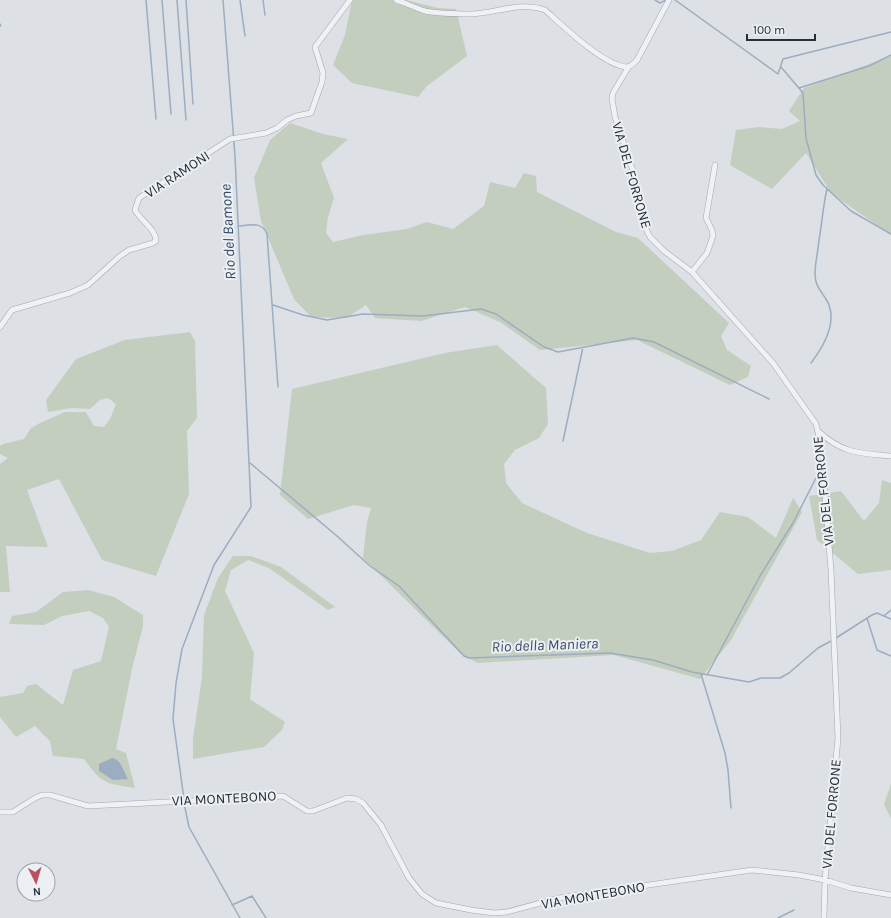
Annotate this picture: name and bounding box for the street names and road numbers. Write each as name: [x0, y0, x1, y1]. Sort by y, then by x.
street label: VIA DEL FORRONE: [608, 120, 655, 230]
street label: VIA RAMONI: [142, 147, 213, 202]
street label: VIA DEL FORRONE: [809, 435, 838, 547]
street label: VIA DEL FORRONE: [818, 758, 845, 870]
street label: VIA MONTEBONO: [171, 787, 277, 810]
street label: VIA MONTEBONO: [540, 878, 646, 913]

